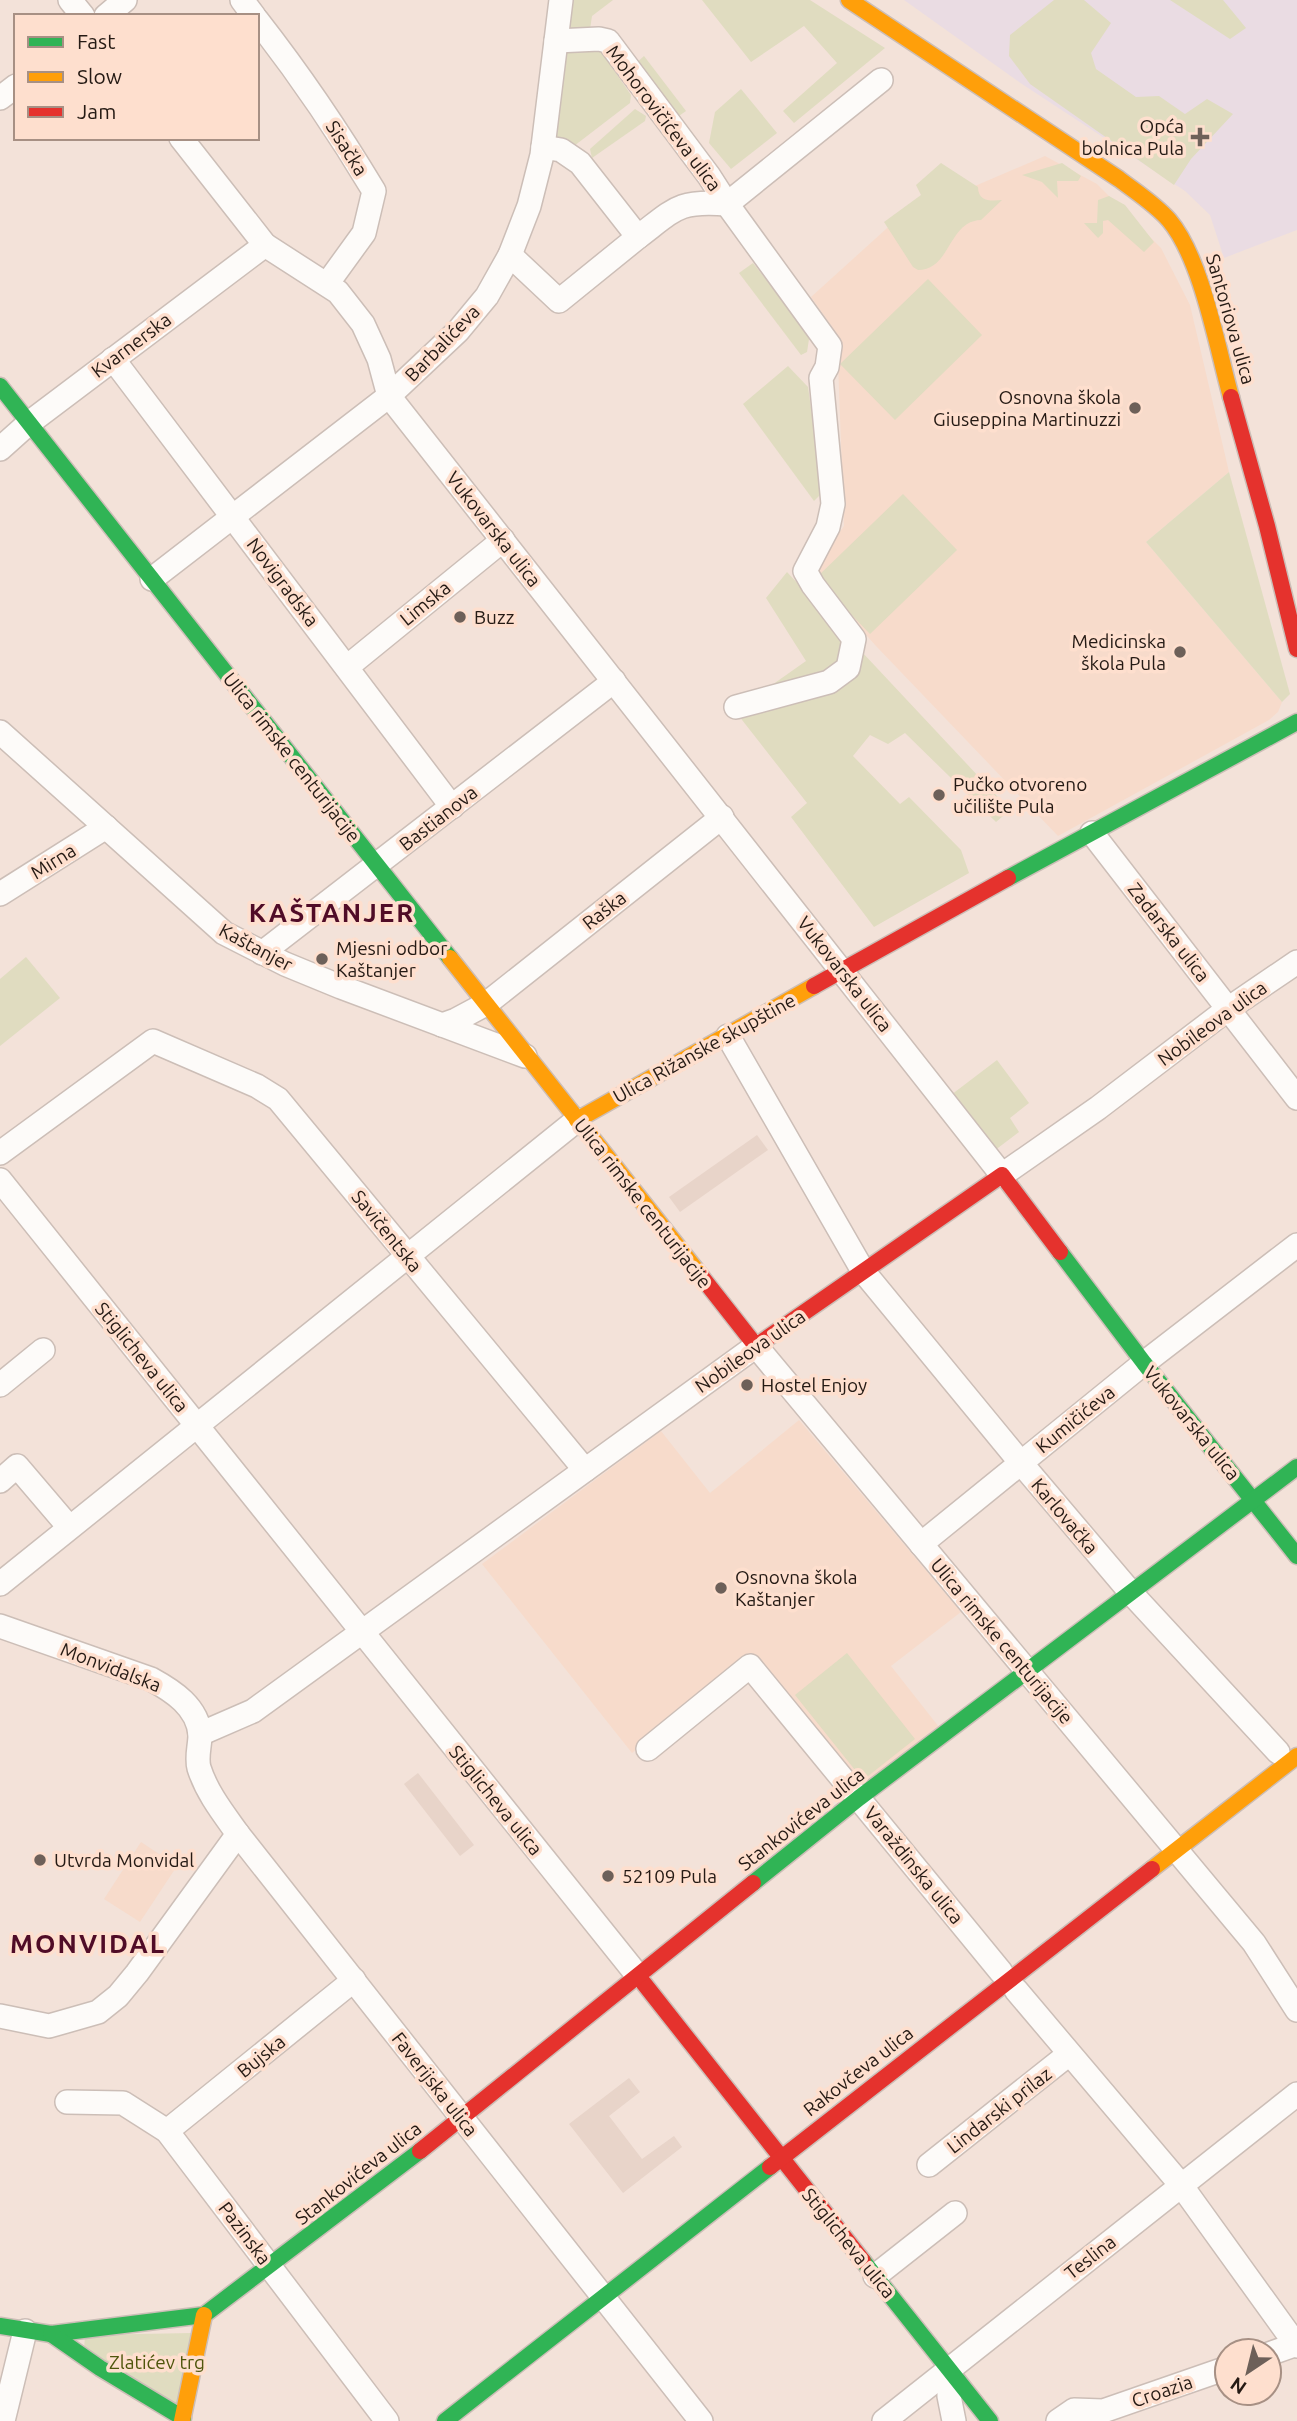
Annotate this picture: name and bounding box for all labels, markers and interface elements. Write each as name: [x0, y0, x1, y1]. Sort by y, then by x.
legend: [14, 14, 259, 140]
text: Fast: [77, 29, 115, 53]
street label: Mohorovičićeva ulica: [602, 41, 726, 195]
text: Slow: [77, 64, 122, 88]
text: Jam: [77, 99, 116, 123]
place label: Opća bolnica Pula: [1081, 115, 1184, 159]
street label: Sisačka: [322, 116, 372, 180]
marker: Opća bolnica Pula: [1190, 127, 1210, 147]
street label: Santoriova ulica: [1202, 251, 1260, 387]
street label: Barbalićeva: [400, 300, 484, 386]
street label: Kvarnerska: [87, 308, 175, 382]
place label: Osnovna škola Giuseppina Martinuzzi: [933, 386, 1121, 430]
marker: Osnovna škola Giuseppina Martinuzzi: [1127, 400, 1143, 416]
street label: Vukovarska ulica: [442, 467, 546, 591]
street label: Novigradska: [243, 533, 323, 631]
street label: Limska: [395, 576, 455, 630]
place label: Buzz: [474, 606, 515, 628]
marker: Buzz: [452, 609, 468, 625]
place label: Medicinska škola Pula: [1071, 630, 1166, 674]
marker: Medicinska škola Pula: [1172, 644, 1188, 660]
street label: Ulica rimske centurijacije: [219, 668, 365, 846]
place label: Pučko otvoreno učilište Pula: [953, 773, 1087, 817]
street label: Bastianova: [395, 781, 481, 855]
marker: Pučko otvoreno učilište Pula: [931, 787, 947, 803]
street label: Mirna: [26, 839, 80, 883]
street label: Zadarska ulica: [1124, 878, 1214, 986]
street label: Raška: [578, 886, 630, 934]
district label: KAŠTANJER: [249, 897, 415, 927]
street label: Vukovarska ulica: [793, 912, 897, 1036]
street label: Kaštanjer: [216, 919, 296, 975]
place label: Mjesni odbor Kaštanjer: [336, 937, 447, 981]
marker: Mjesni odbor Kaštanjer: [314, 951, 330, 967]
street label: Nobileova ulica: [1153, 976, 1271, 1070]
street label: Ulica Rižanske skupštine: [609, 989, 799, 1107]
street label: Ulica rimske centurijacije: [570, 1114, 716, 1292]
street label: Savičentska: [347, 1186, 427, 1276]
street label: Stiglicheva ulica: [91, 1298, 193, 1416]
street label: Nobileova ulica: [691, 1305, 809, 1397]
street label: Vukovarska ulica: [1139, 1362, 1245, 1484]
place label: Hostel Enjoy: [761, 1374, 867, 1396]
marker: Hostel Enjoy: [739, 1377, 755, 1393]
street label: Kumičićeva: [1031, 1381, 1119, 1457]
street label: Karlovačka: [1027, 1474, 1103, 1558]
street label: Ulica rimske centurijacije: [926, 1554, 1078, 1728]
place label: Osnovna škola Kaštanjer: [735, 1566, 858, 1610]
marker: Osnovna škola Kaštanjer: [713, 1580, 729, 1596]
street label: Monvidalska: [58, 1638, 164, 1696]
street label: Stiglicheva ulica: [445, 1741, 547, 1859]
street label: Stankovićeva ulica: [734, 1763, 868, 1875]
street label: Varaždinska ulica: [860, 1802, 968, 1928]
place label: Utvrda Monvidal: [54, 1849, 194, 1871]
marker: Utvrda Monvidal: [32, 1852, 48, 1868]
place label: 52109 Pula: [622, 1865, 717, 1887]
marker: 52109 Pula: [600, 1868, 616, 1884]
district label: MONVIDAL: [10, 1929, 166, 1958]
street label: Rakovčeva ulica: [799, 2021, 917, 2121]
street label: Faverijska ulica: [388, 2028, 482, 2140]
street label: Bujska: [233, 2030, 289, 2082]
street label: Lindarski prilaz: [942, 2062, 1056, 2158]
street label: Stankovićeva ulica: [291, 2117, 425, 2229]
street label: Stiglicheva ulica: [798, 2184, 900, 2302]
street label: Pazinska: [214, 2197, 276, 2269]
street label: Teslina: [1060, 2230, 1120, 2284]
north arrow: [1213, 2337, 1283, 2407]
park label: Zlatićev trg: [109, 2351, 205, 2373]
street label: Croazia: [1129, 2370, 1195, 2412]
text: N: [1226, 2373, 1250, 2399]

